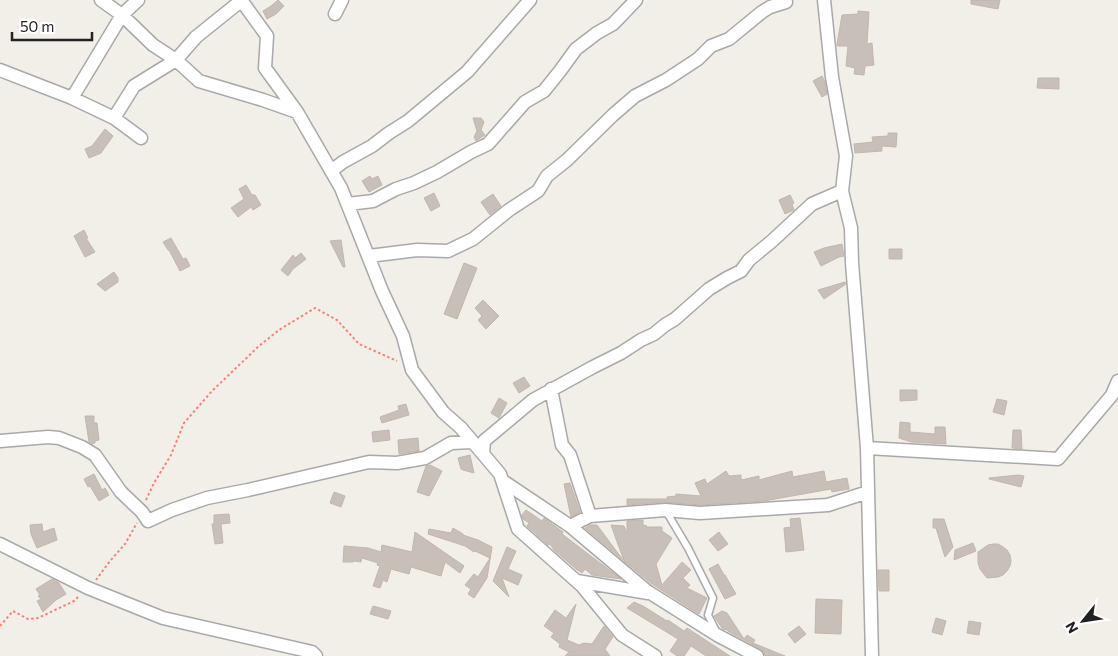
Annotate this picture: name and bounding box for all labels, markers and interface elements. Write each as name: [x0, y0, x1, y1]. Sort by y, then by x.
scale bar: [12, 10, 92, 42]
text: 50 m: [20, 17, 54, 35]
north arrow: [1058, 596, 1108, 646]
text: N: [1061, 619, 1081, 637]

